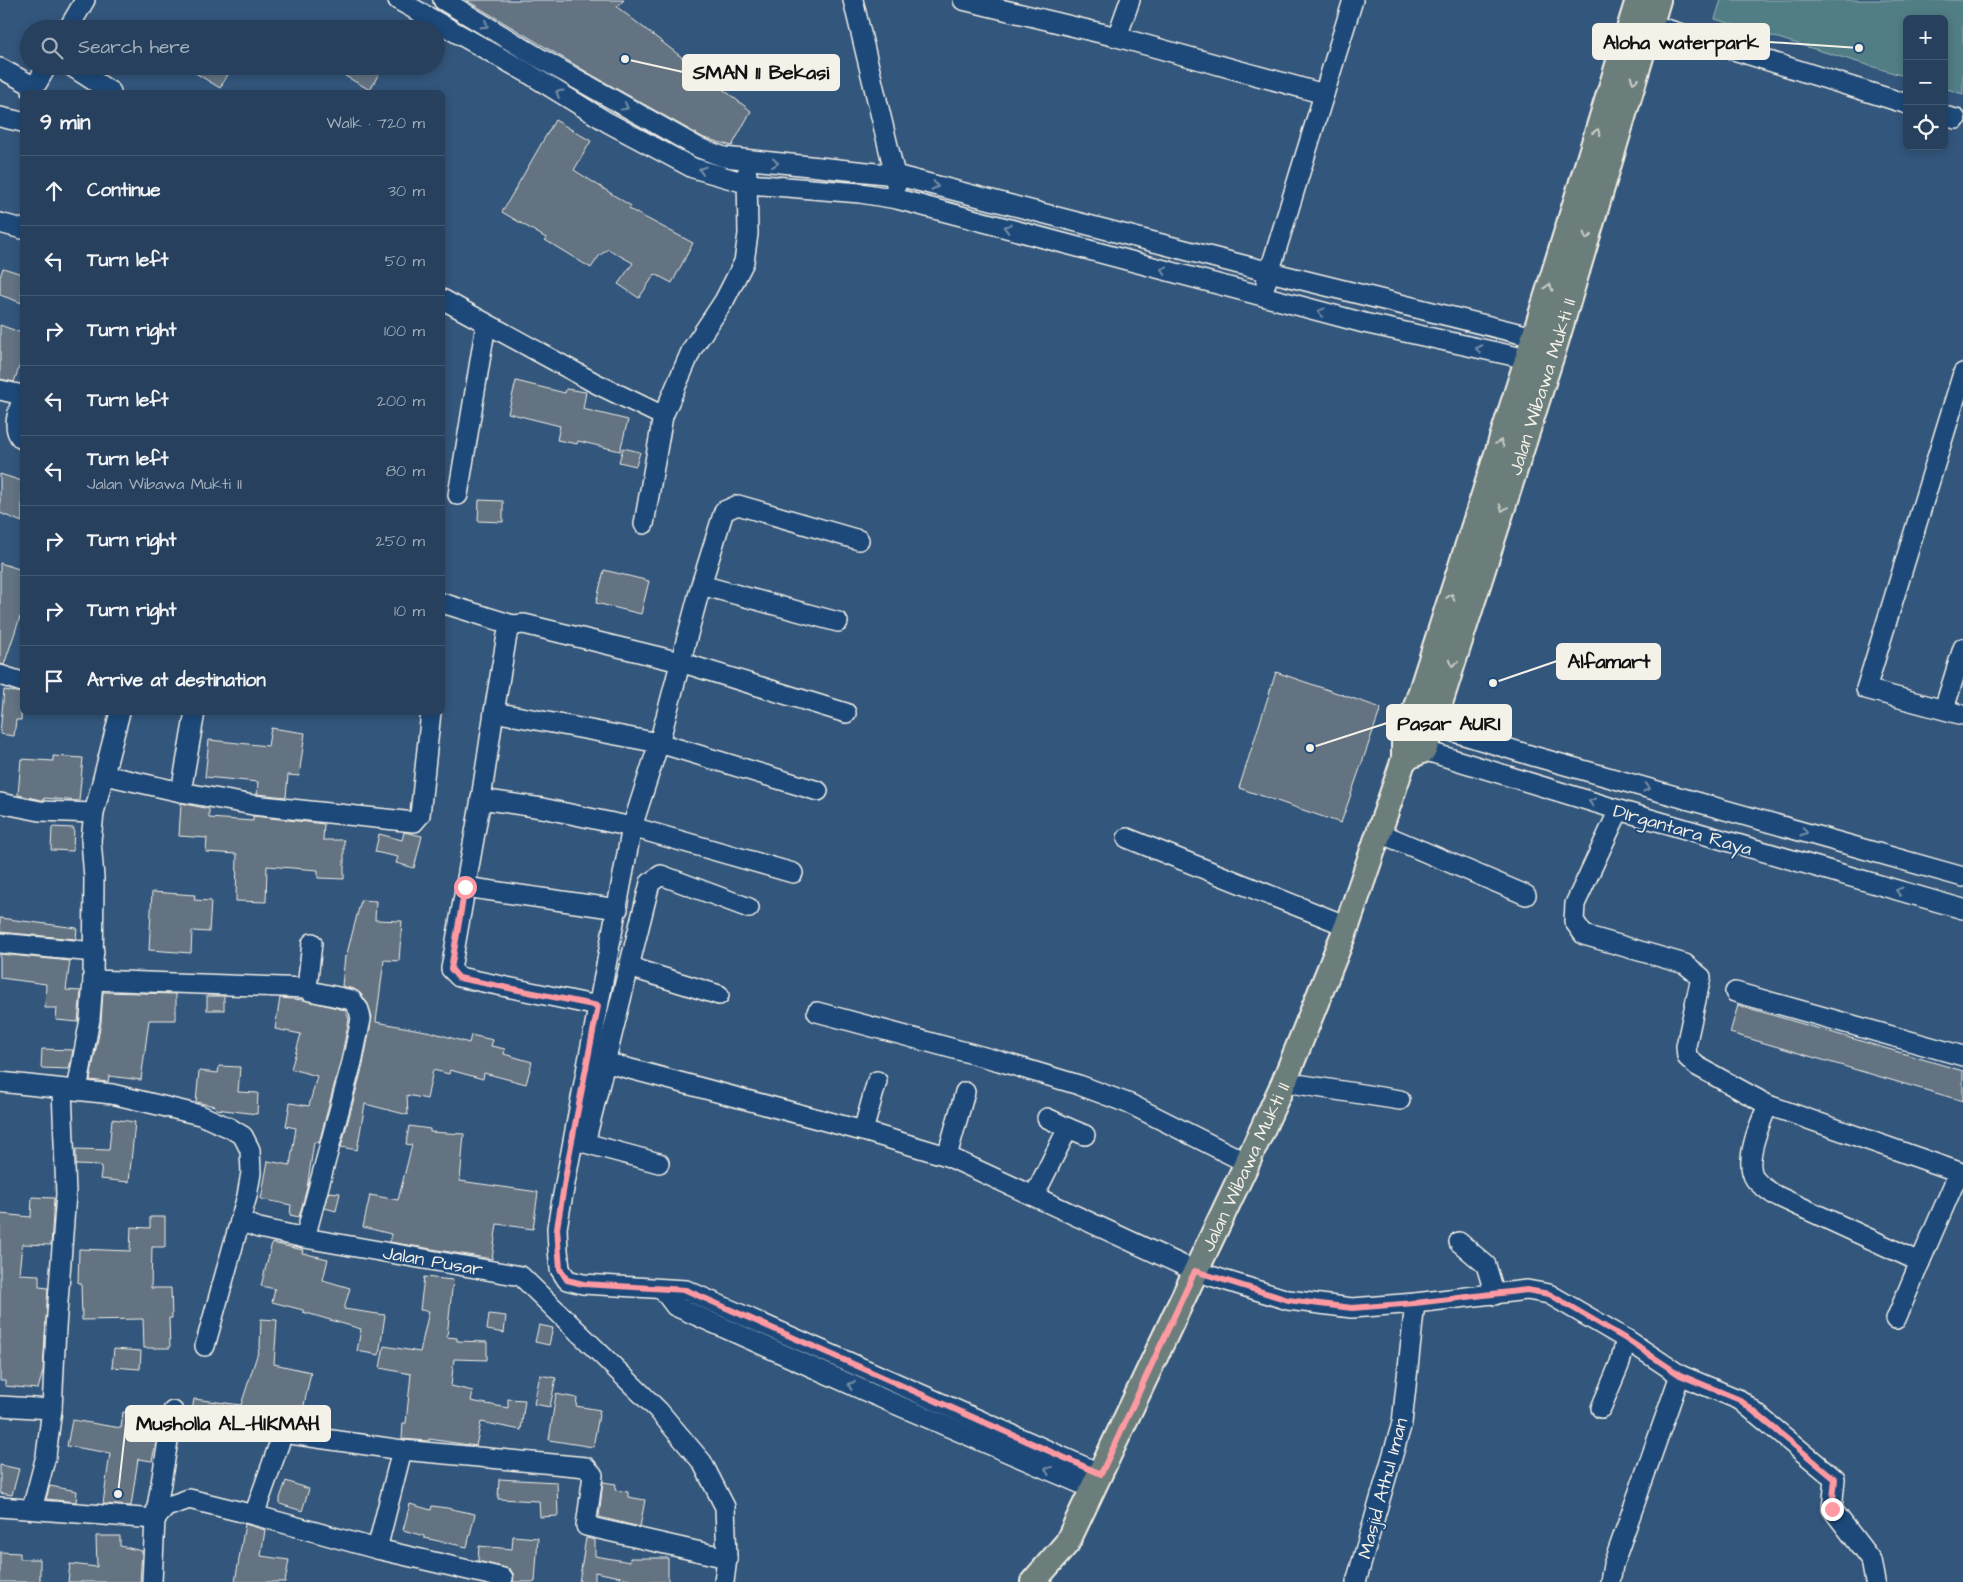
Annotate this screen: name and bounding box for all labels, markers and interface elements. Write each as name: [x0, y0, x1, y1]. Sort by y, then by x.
map controls: [1903, 15, 1948, 150]
button: +: [1903, 15, 1948, 60]
one-way arrow: [479, 19, 488, 29]
search box: [20, 20, 445, 75]
callout: Aloha waterpark: [1593, 24, 1769, 59]
text: Aloha waterpark: [1603, 29, 1760, 57]
icon: search: [38, 34, 66, 62]
text: Search here: [78, 34, 190, 61]
callout: SMAN 11 Bekasi: [683, 55, 839, 90]
text: SMAN 11 Bekasi: [692, 59, 830, 87]
button: −: [1903, 60, 1948, 105]
one-way arrow: [1629, 76, 1639, 84]
one-way arrow: [556, 89, 565, 99]
one-way arrow: [620, 100, 629, 110]
button: locate: [1903, 105, 1948, 150]
text: 9 min: [40, 108, 90, 137]
text: Walk · 720 m: [326, 112, 425, 134]
one-way arrow: [1591, 129, 1601, 137]
one-way arrow: [771, 157, 779, 168]
one-way arrow: [698, 166, 706, 176]
icon: ahead: [40, 177, 68, 205]
text: Continue: [87, 177, 161, 204]
text: 30 m: [388, 180, 425, 202]
one-way arrow: [931, 180, 940, 191]
one-way arrow: [1004, 224, 1012, 234]
one-way arrow: [1583, 231, 1593, 240]
icon: left: [40, 247, 68, 275]
text: Turn left: [87, 247, 168, 274]
text: 50 m: [385, 250, 425, 272]
one-way arrow: [1161, 265, 1169, 275]
one-way arrow: [1543, 284, 1553, 292]
street label: Jalan Wibawa Mukti II: [1502, 295, 1583, 479]
one-way arrow: [1318, 307, 1326, 317]
icon: right: [40, 317, 68, 345]
text: Turn right: [87, 317, 176, 344]
text: 100 m: [384, 320, 425, 342]
one-way arrow: [1475, 344, 1484, 355]
icon: left: [40, 387, 68, 415]
text: Turn left: [87, 387, 168, 414]
text: 200 m: [377, 390, 425, 412]
one-way arrow: [1495, 439, 1505, 447]
text: Turn left: [87, 446, 168, 473]
icon: left: [40, 457, 68, 485]
text: 80 m: [386, 460, 425, 482]
text: Jalan Wibawa Mukti II: [87, 473, 242, 495]
one-way arrow: [1498, 503, 1508, 512]
icon: right: [40, 527, 68, 555]
text: Turn right: [87, 527, 176, 554]
text: 250 m: [376, 530, 425, 552]
one-way arrow: [1445, 594, 1455, 602]
icon: right: [40, 597, 68, 625]
text: Turn right: [87, 597, 176, 624]
text: 10 m: [394, 600, 425, 622]
callout: Alfamart: [1557, 644, 1660, 679]
text: Alfamart: [1568, 648, 1651, 676]
one-way arrow: [1449, 658, 1459, 667]
icon: arrive: [40, 667, 68, 695]
text: Arrive at destination: [87, 667, 266, 694]
callout: Pasar AURI: [1387, 705, 1511, 740]
text: Pasar AURI: [1397, 710, 1501, 738]
one-way arrow: [1643, 783, 1651, 793]
one-way arrow: [1588, 798, 1597, 808]
street label: DIrgantara Raya: [1610, 798, 1755, 864]
one-way arrow: [1799, 827, 1807, 837]
route start: [454, 876, 477, 899]
one-way arrow: [1895, 886, 1904, 897]
street label: Jalan Wibawa Mukti II: [1195, 1078, 1297, 1257]
street label: Jalan Pusar: [381, 1239, 485, 1284]
one-way arrow: [847, 1380, 856, 1391]
callout: Musholla AL-HIKMAH: [126, 1406, 330, 1441]
text: Musholla AL-HIKMAH: [136, 1410, 320, 1438]
street label: Masjid Athul Iman: [1352, 1415, 1415, 1562]
one-way arrow: [1044, 1466, 1053, 1477]
route end: [1821, 1498, 1844, 1521]

